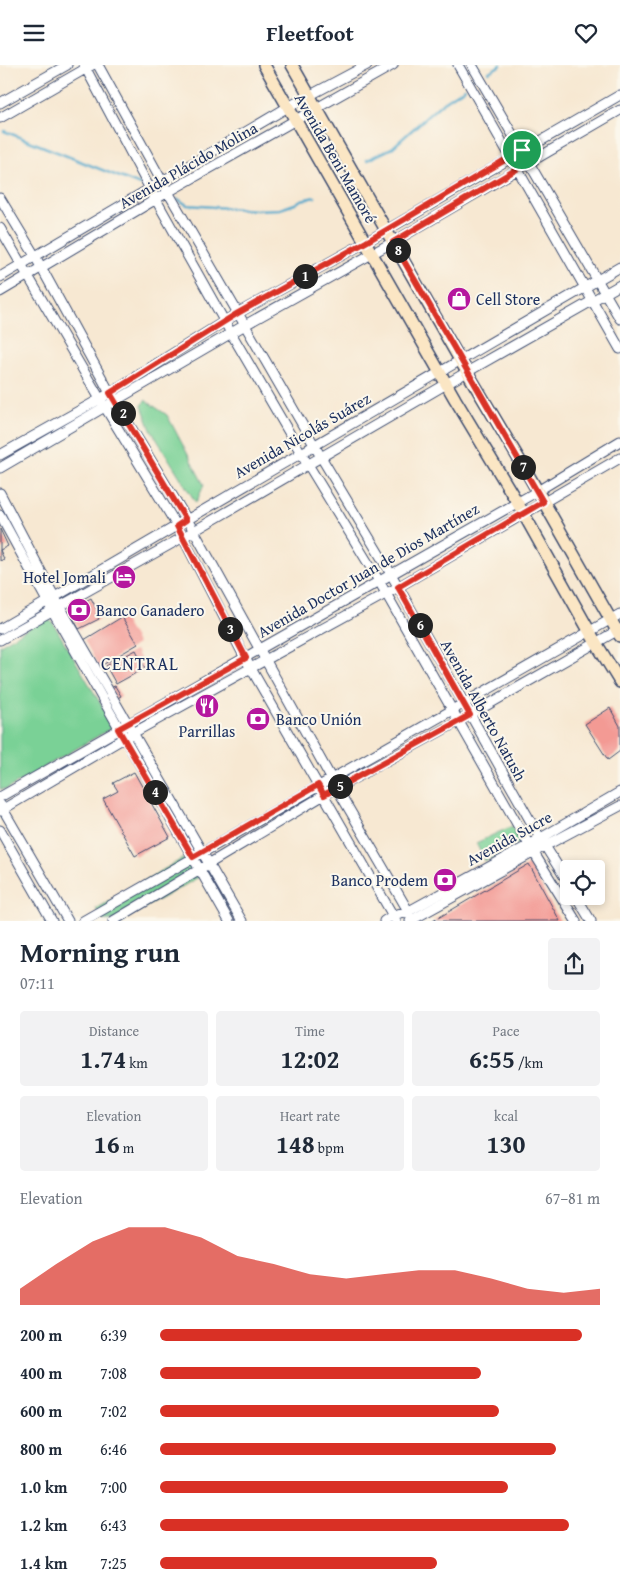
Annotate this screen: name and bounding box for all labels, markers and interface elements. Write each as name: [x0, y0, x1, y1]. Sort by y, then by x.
text: Fleetfoot: [266, 17, 354, 49]
icon: menu: [20, 19, 48, 47]
icon: heart: [572, 19, 600, 47]
street label: Avenida Beni Mamoré: [289, 88, 383, 228]
street label: Avenida Plácido Molina: [114, 115, 262, 214]
pin: [501, 129, 543, 171]
icon: arrive: [508, 136, 536, 164]
pin: 8: [386, 237, 410, 263]
text: 8: [395, 240, 402, 260]
pin: 1: [292, 263, 318, 289]
text: 1: [302, 266, 309, 286]
shop icon: Cell Store: [446, 286, 472, 312]
place label: Cell Store: [476, 287, 540, 311]
street label: Avenida Nicolás Suárez: [229, 386, 375, 484]
pin: 2: [110, 401, 136, 425]
text: 2: [120, 403, 127, 423]
pin: 7: [510, 455, 536, 479]
text: 7: [520, 457, 527, 477]
street label: Avenida Doctor Juan de Dios Martínez: [253, 496, 483, 644]
hotel icon: Hotel Jomali: [111, 564, 137, 590]
place label: Hotel Jomali: [23, 565, 107, 589]
bank icon: Banco Ganadero: [66, 597, 92, 623]
place label: Banco Ganadero: [96, 598, 205, 622]
pin: 6: [408, 613, 432, 637]
text: 6: [417, 615, 424, 635]
pin: 3: [218, 617, 242, 641]
text: 3: [227, 619, 234, 639]
street label: Avenida Alberto Natush: [435, 635, 533, 785]
district label: CENTRAL: [101, 650, 179, 677]
restaurant icon: Parrillas: [194, 693, 220, 719]
bank icon: Banco Unión: [245, 706, 271, 732]
place label: Banco Unión: [276, 707, 362, 731]
place label: Parrillas: [179, 719, 235, 743]
pin: 5: [328, 773, 352, 799]
text: 5: [337, 776, 344, 796]
pin: 4: [142, 779, 168, 805]
text: 4: [152, 782, 159, 802]
street label: Avenida Sucre: [462, 805, 556, 871]
map controls: [560, 860, 605, 905]
button: locate: [560, 860, 605, 905]
bank icon: Banco Prodem: [432, 867, 458, 893]
place label: Banco Prodem: [331, 868, 428, 892]
text: Morning run: [20, 931, 180, 972]
button: share: [548, 938, 600, 990]
text: 07:11: [20, 971, 55, 995]
text: Distance: [89, 1021, 139, 1041]
text: Time: [295, 1021, 325, 1041]
text: Pace: [493, 1021, 519, 1041]
text: 1.74: [80, 1041, 126, 1077]
text: 12:02: [281, 1041, 339, 1077]
text: 6:55: [469, 1041, 515, 1077]
text: km: [126, 1053, 148, 1073]
text: /km: [515, 1053, 543, 1073]
text: Elevation: [87, 1106, 141, 1126]
text: Heart rate: [280, 1106, 340, 1126]
text: kcal: [494, 1106, 518, 1126]
text: 16: [94, 1126, 120, 1162]
text: 148: [276, 1126, 315, 1162]
text: 130: [487, 1126, 525, 1162]
text: m: [120, 1138, 134, 1158]
text: bpm: [315, 1138, 344, 1158]
text: Elevation: [20, 1186, 83, 1210]
text: 67–81 m: [545, 1186, 600, 1210]
text: 200 m: [20, 1323, 62, 1347]
text: 6:39: [100, 1323, 127, 1347]
text: 400 m: [20, 1361, 62, 1385]
text: 7:08: [100, 1361, 127, 1385]
text: 600 m: [20, 1399, 62, 1423]
text: 7:02: [100, 1399, 127, 1423]
text: 800 m: [20, 1437, 62, 1461]
text: 6:46: [100, 1437, 127, 1461]
text: 1.0 km: [20, 1475, 67, 1499]
text: 7:00: [100, 1475, 127, 1499]
text: 1.2 km: [20, 1513, 67, 1537]
text: 6:43: [100, 1513, 127, 1537]
text: 1.4 km: [20, 1551, 67, 1575]
text: 7:25: [100, 1551, 127, 1575]

